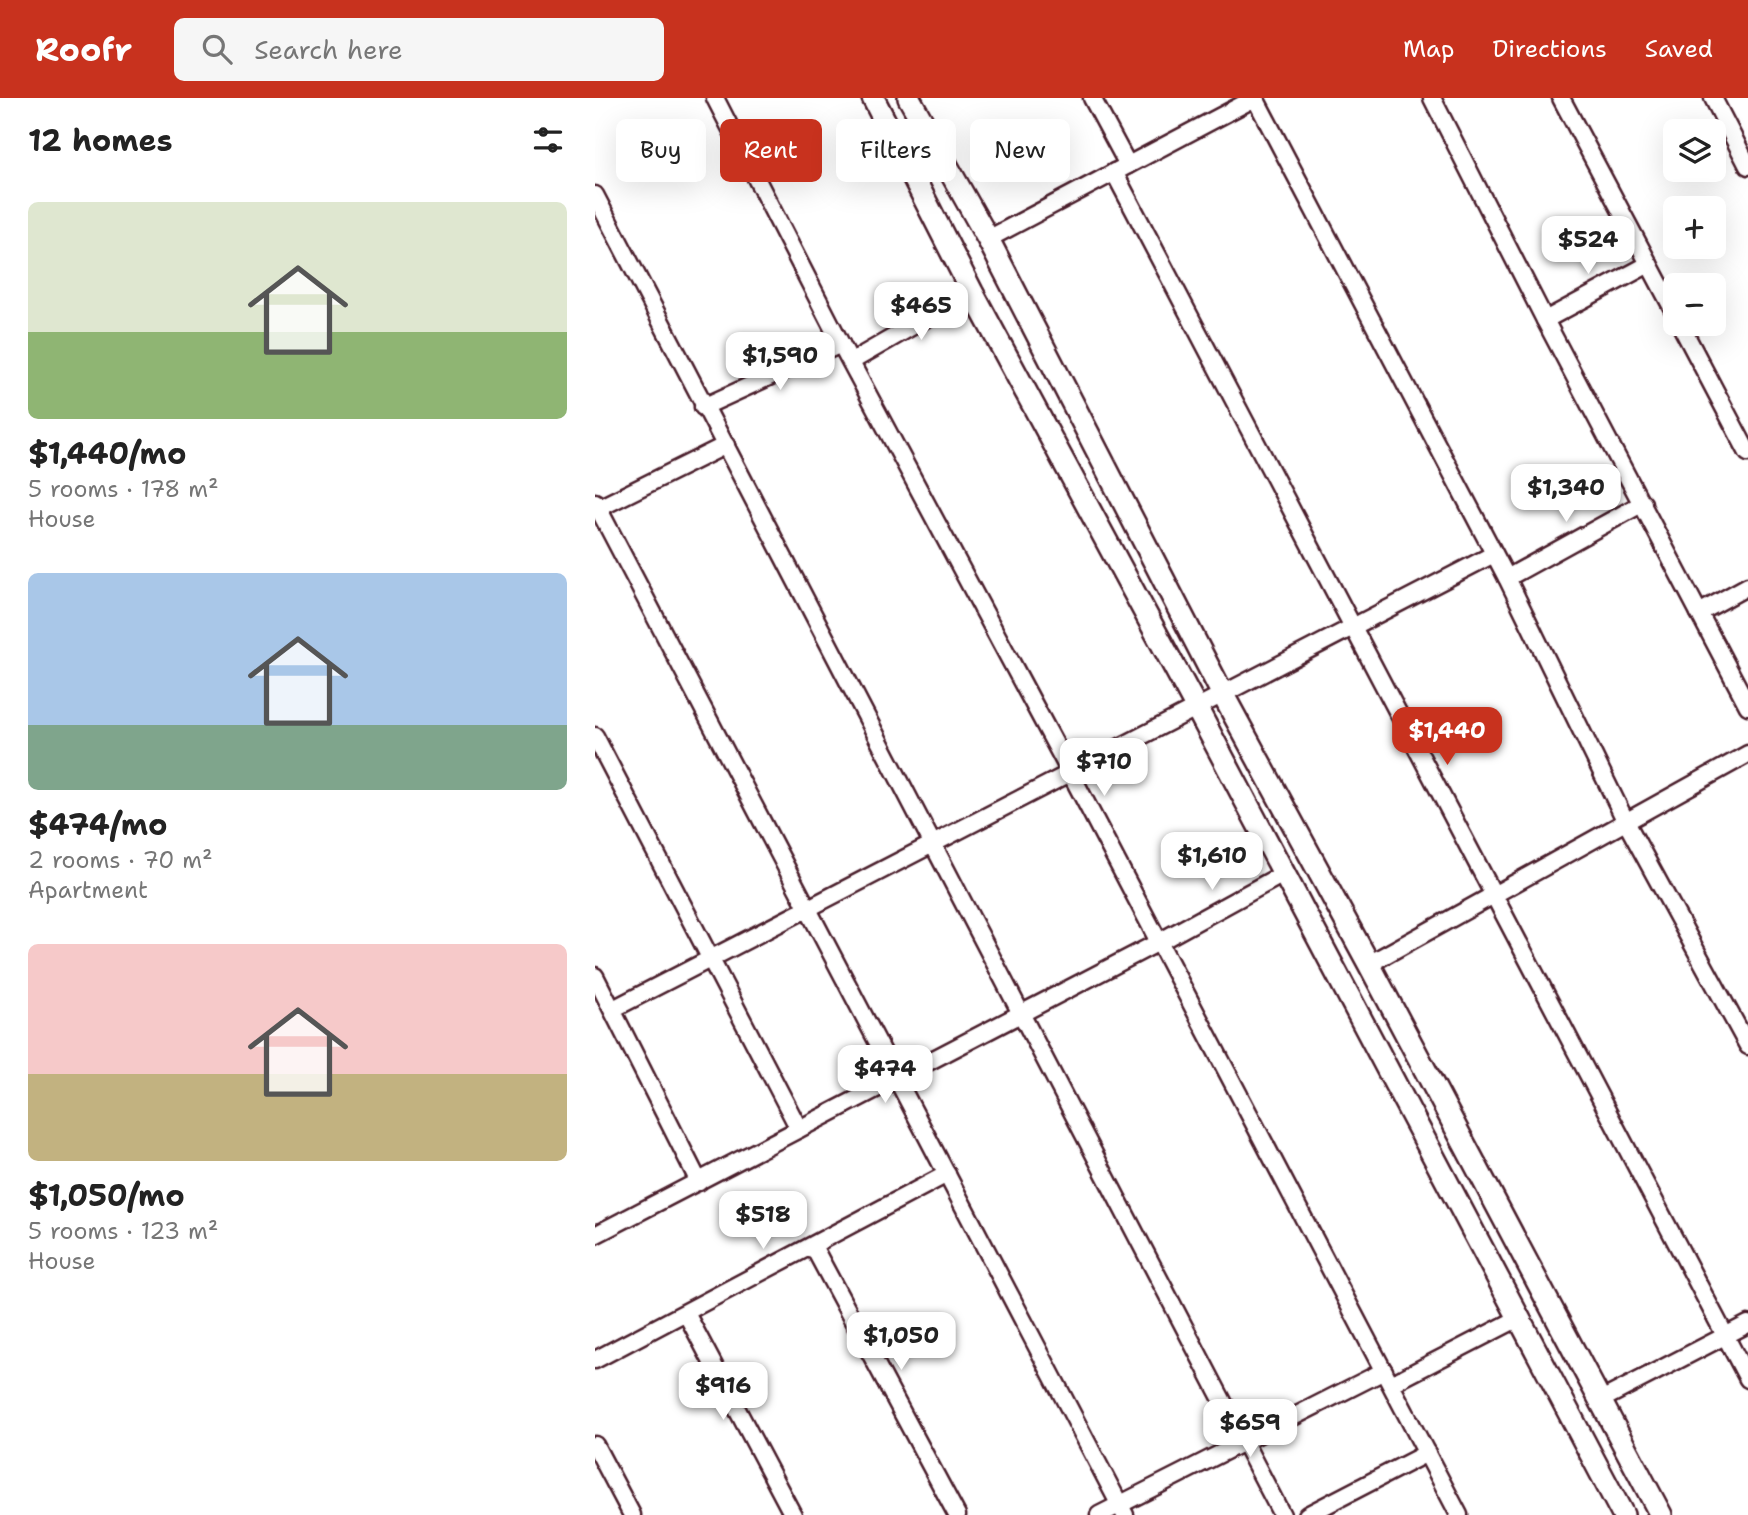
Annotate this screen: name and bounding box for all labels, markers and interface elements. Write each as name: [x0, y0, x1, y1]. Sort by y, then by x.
search box: [174, 18, 664, 81]
text: Roofr: [35, 27, 132, 72]
icon: search: [198, 30, 236, 68]
text: Search here: [254, 32, 403, 67]
text: Map: [1403, 33, 1454, 65]
text: Directions: [1492, 33, 1607, 65]
text: Saved: [1645, 33, 1713, 65]
chip: Buy: [616, 119, 706, 182]
chip: Rent: [720, 119, 822, 182]
chip: Filters: [836, 119, 956, 182]
chip: New: [970, 119, 1070, 182]
map controls: [1663, 119, 1726, 336]
button: layers: [1663, 119, 1726, 182]
text: 12 homes: [28, 120, 172, 161]
icon: filters: [529, 121, 567, 159]
button: +: [1663, 196, 1726, 259]
pin: $524: [1547, 216, 1629, 276]
text: $524: [1558, 224, 1618, 254]
icon: home: [235, 247, 361, 373]
button: −: [1663, 273, 1726, 336]
pin: $465: [880, 282, 962, 342]
text: $465: [890, 290, 952, 320]
pin: $1,590: [723, 332, 837, 392]
text: $1,590: [742, 340, 818, 370]
text: $1,440/mo: [28, 433, 186, 474]
pin: $1,340: [1509, 464, 1623, 524]
text: $1,340: [1527, 472, 1605, 502]
text: 5 rooms · 178 m²: [28, 474, 219, 504]
text: House: [28, 504, 96, 534]
icon: home: [235, 618, 361, 744]
pin: $1,440: [1390, 708, 1504, 767]
text: $1,440: [1408, 715, 1486, 745]
pin: $710: [1063, 738, 1145, 798]
text: $710: [1076, 746, 1132, 776]
text: $474/mo: [28, 804, 167, 845]
pin: $1,610: [1155, 832, 1269, 892]
text: $1,610: [1177, 840, 1247, 870]
text: 2 rooms · 70 m²: [28, 845, 213, 875]
text: Apartment: [28, 875, 148, 905]
icon: home: [235, 989, 361, 1115]
pin: $474: [844, 1046, 926, 1105]
text: $474: [854, 1053, 916, 1083]
text: $1,050/mo: [28, 1175, 185, 1216]
pin: $518: [722, 1192, 804, 1251]
text: $518: [735, 1199, 791, 1229]
text: 5 rooms · 123 m²: [28, 1216, 218, 1246]
text: House: [28, 1246, 96, 1276]
pin: $1,050: [844, 1312, 958, 1372]
text: $1,050: [863, 1320, 939, 1350]
pin: $916: [682, 1362, 764, 1422]
text: $916: [695, 1370, 751, 1400]
pin: $659: [1209, 1400, 1291, 1459]
text: $659: [1219, 1407, 1281, 1437]

